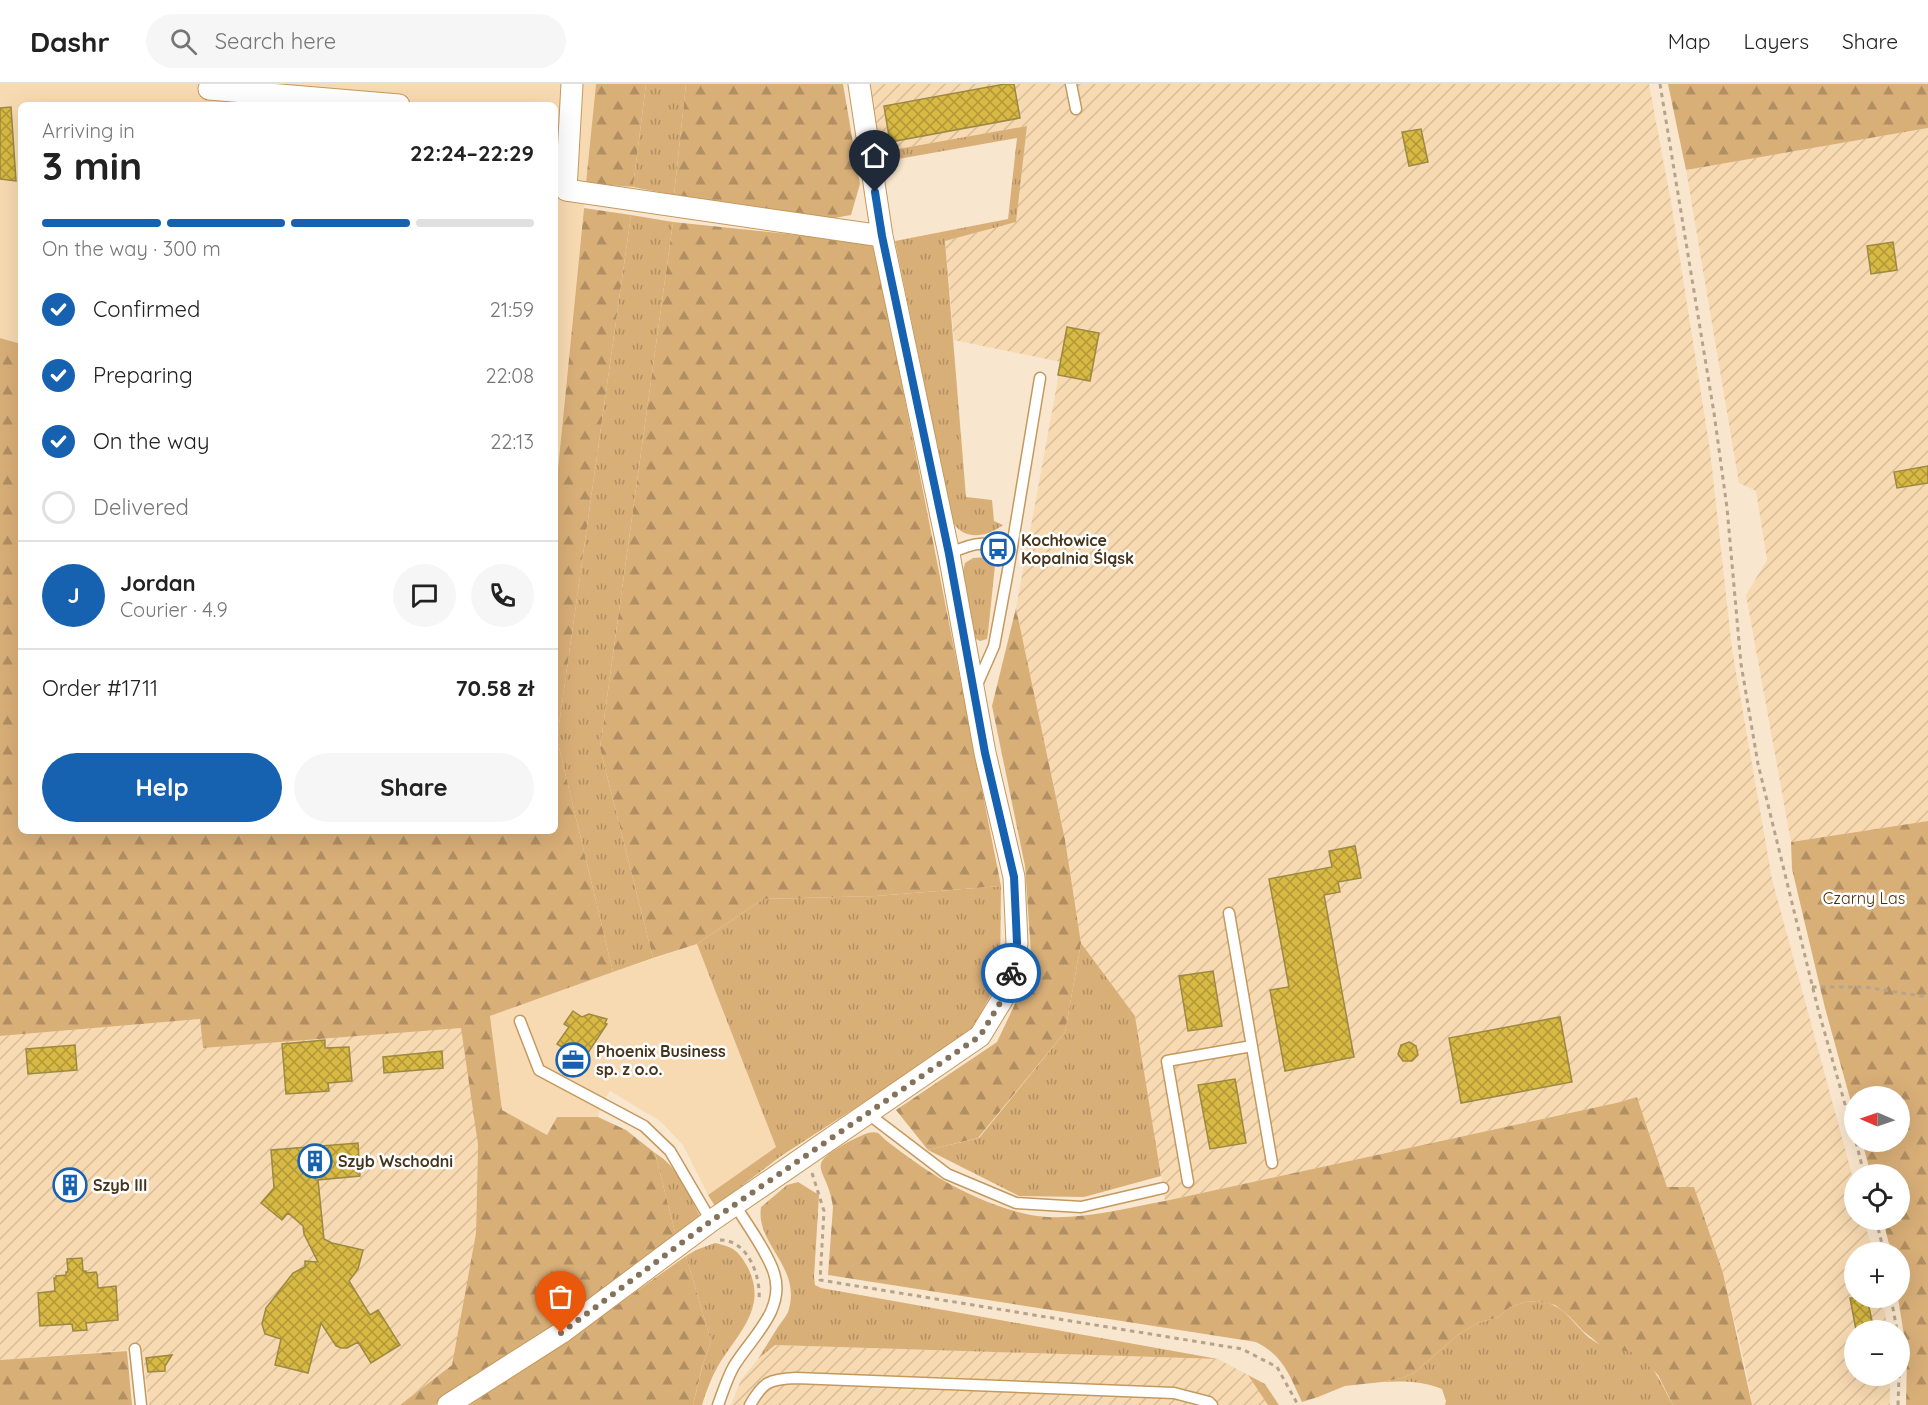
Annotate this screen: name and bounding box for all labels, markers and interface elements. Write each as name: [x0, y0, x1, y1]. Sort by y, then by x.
search box: [146, 14, 566, 68]
text: Dashr: [30, 24, 110, 59]
icon: search: [167, 25, 200, 58]
text: Search here: [215, 27, 336, 55]
text: Map: [1668, 28, 1711, 54]
text: Layers: [1744, 28, 1809, 54]
text: Share: [1842, 28, 1898, 54]
text: Arriving in: [42, 118, 135, 143]
pin: [849, 130, 900, 192]
text: 22:24–22:29: [410, 139, 534, 167]
icon: home: [858, 139, 891, 172]
text: 3 min: [42, 141, 142, 190]
text: On the way · 300 m: [42, 236, 221, 261]
icon: check: [42, 293, 75, 326]
text: Confirmed: [93, 295, 200, 323]
text: 21:59: [490, 297, 534, 322]
icon: check: [42, 359, 75, 392]
text: Preparing: [93, 361, 193, 389]
text: 22:08: [485, 363, 534, 388]
icon: check: [42, 425, 75, 458]
text: On the way: [93, 427, 209, 455]
text: 22:13: [490, 429, 534, 454]
text: Delivered: [93, 493, 189, 521]
place label: Kochłowice Kopalnia Śląsk: [1021, 530, 1134, 568]
bus stop icon: Kochłowice Kopalnia Śląsk: [980, 531, 1016, 567]
button: chat: [393, 564, 456, 627]
button: phone: [471, 564, 534, 627]
text: Jordan: [120, 569, 196, 597]
text: J: [67, 581, 80, 609]
text: Courier · 4.9: [120, 597, 228, 622]
text: Order #1711: [42, 674, 158, 702]
text: 70.58 zł: [455, 674, 534, 702]
button: Help: [42, 753, 282, 822]
button: Share: [294, 753, 534, 822]
park label: Czarny Las: [1823, 888, 1905, 908]
courier: [981, 943, 1041, 1003]
icon: bike: [995, 957, 1028, 990]
place label: Phoenix Business sp. z o.o.: [596, 1041, 726, 1079]
office icon: Phoenix Business sp. z o.o.: [555, 1042, 591, 1078]
north arrow: [1844, 1086, 1910, 1152]
map controls: [1844, 1086, 1910, 1386]
building icon: Szyb Wschodni: [297, 1143, 333, 1179]
place label: Szyb Wschodni: [338, 1151, 453, 1171]
button: locate: [1844, 1164, 1910, 1230]
building icon: Szyb III: [52, 1167, 88, 1203]
place label: Szyb III: [93, 1175, 147, 1195]
button: +: [1844, 1242, 1910, 1308]
pin: [535, 1271, 586, 1333]
icon: bag: [544, 1280, 577, 1313]
button: −: [1844, 1320, 1910, 1386]

